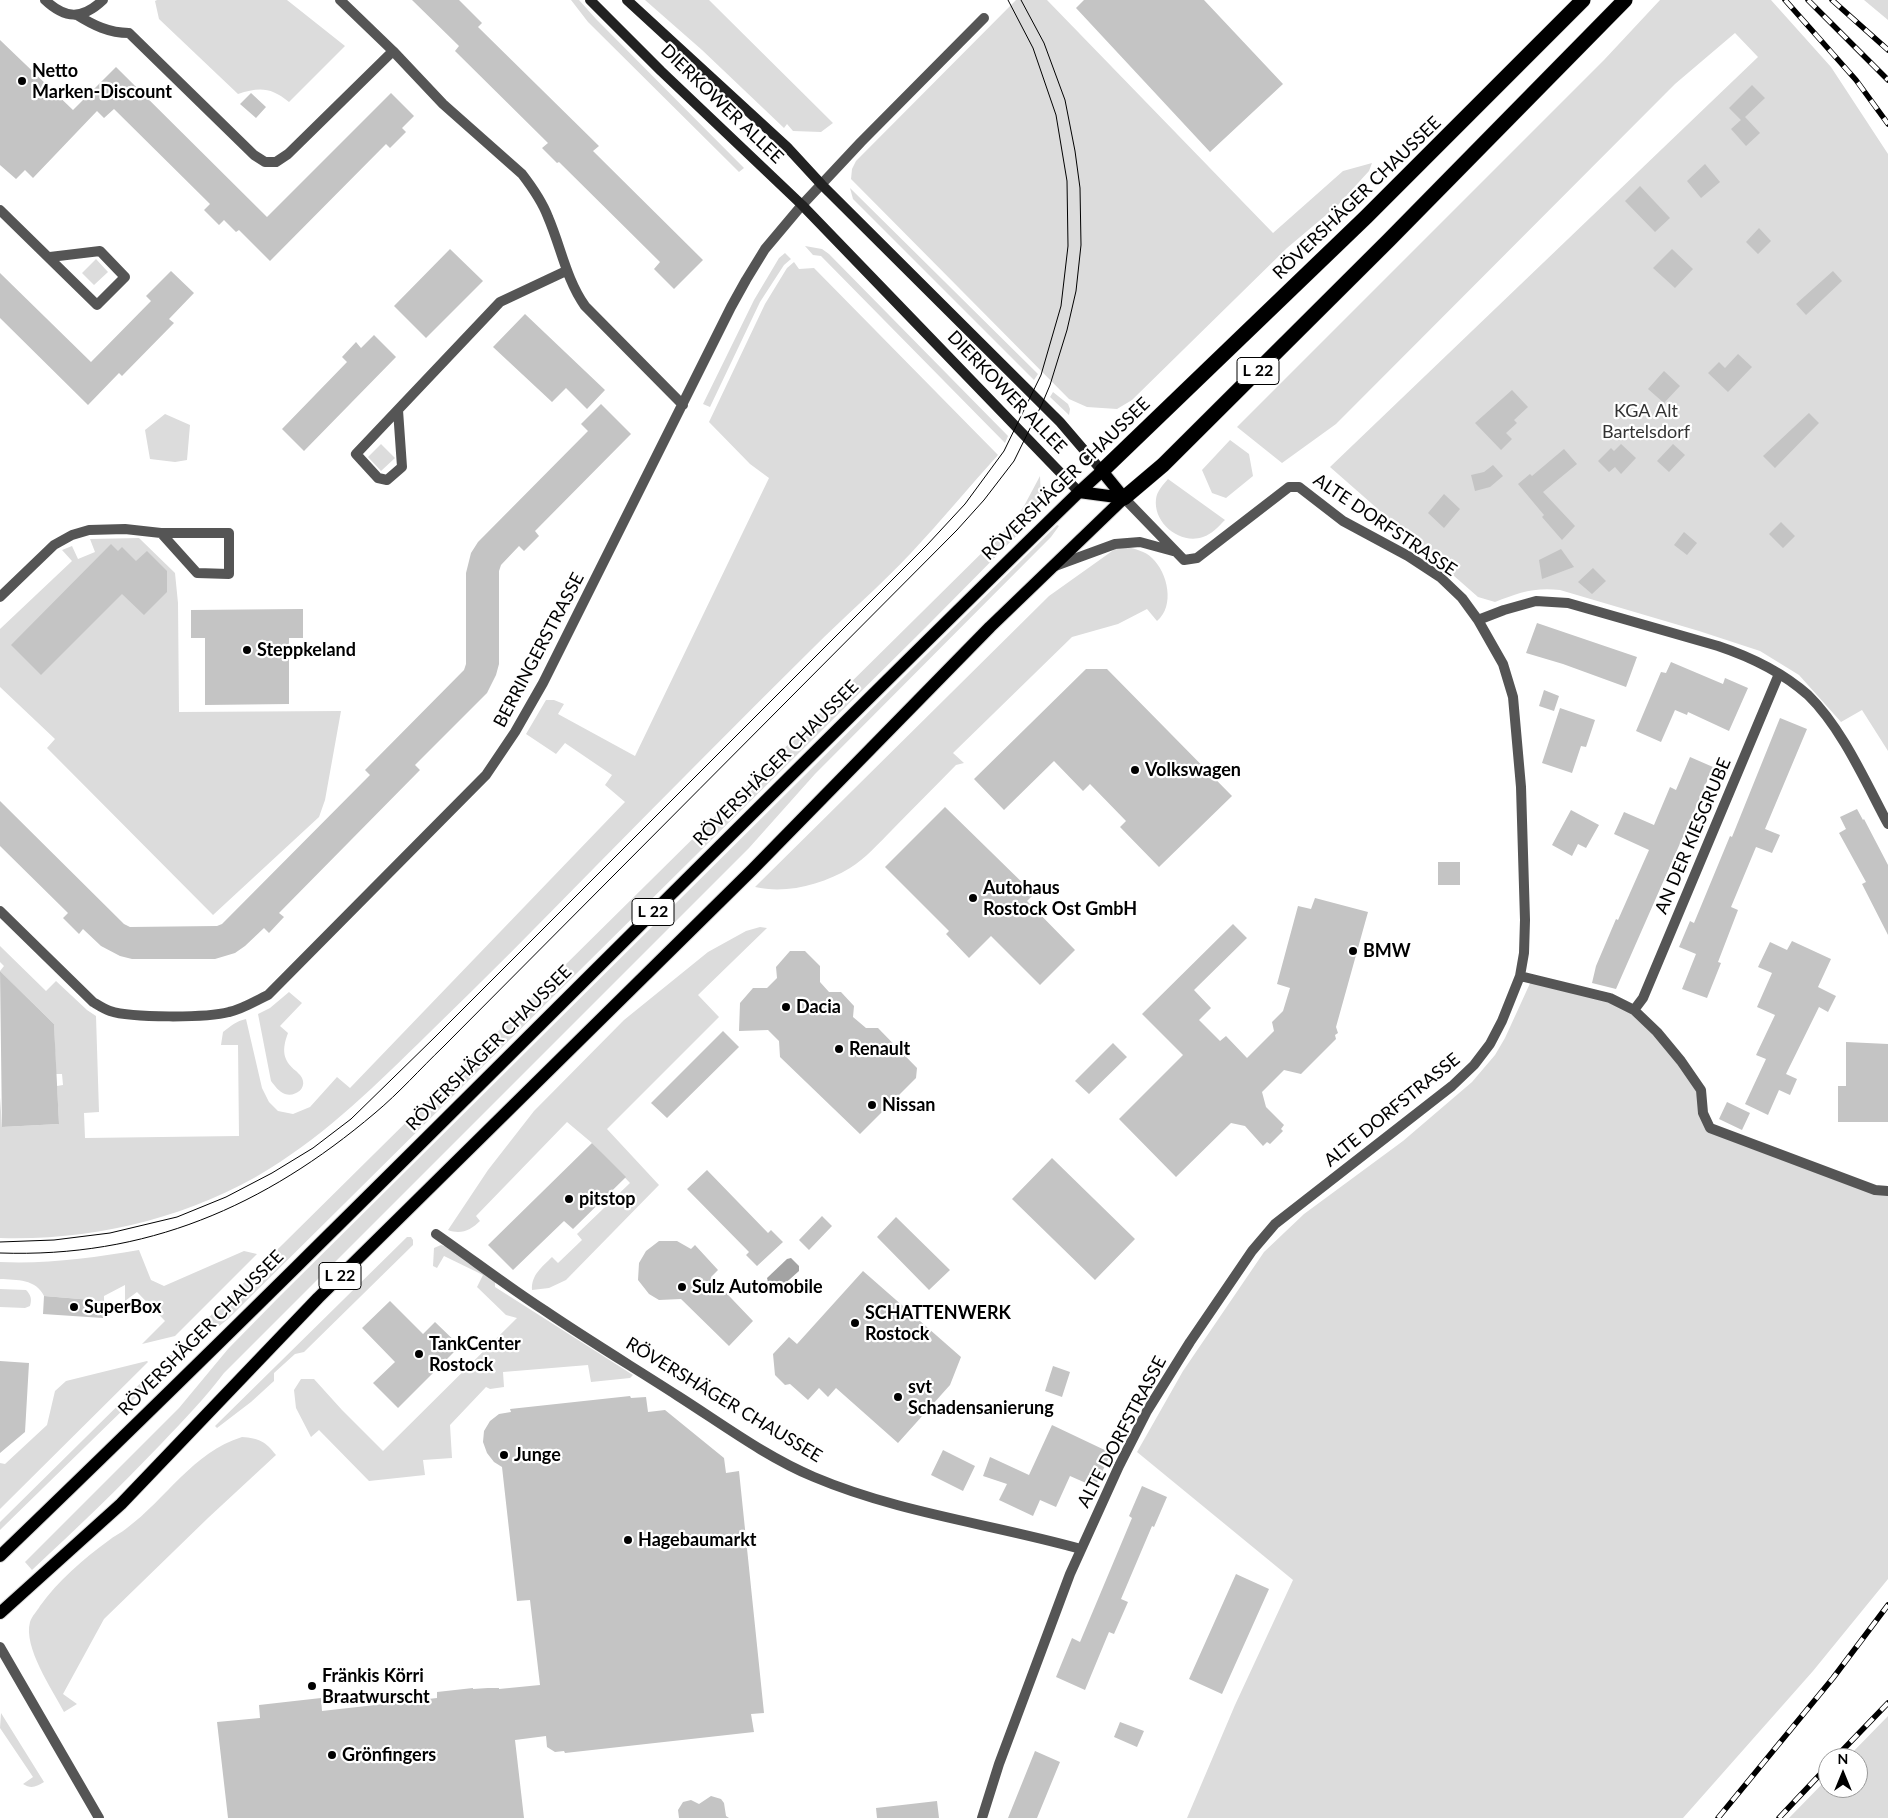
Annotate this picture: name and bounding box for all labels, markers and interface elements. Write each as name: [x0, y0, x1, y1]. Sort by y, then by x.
street label: DIERKOWER ALLEE: [656, 40, 788, 168]
place label: Netto Marken-Discount: [32, 60, 172, 102]
marker: Netto Marken-Discount: [16, 75, 28, 87]
street label: RÖVERSHÄGER CHAUSSEE: [1269, 112, 1445, 284]
street label: DIERKOWER ALLEE: [943, 326, 1071, 458]
road number: L 22: [1237, 358, 1279, 384]
street label: RÖVERSHÄGER CHAUSSEE: [978, 393, 1154, 565]
park label: KGA Alt Bartelsdorf: [1602, 400, 1690, 442]
street label: ALTE DORFSTRASSE: [1309, 469, 1461, 581]
street label: BERRINGERSTRASSE: [489, 569, 589, 731]
place label: Steppkeland: [257, 639, 356, 661]
marker: Steppkeland: [241, 644, 253, 656]
street label: RÖVERSHÄGER CHAUSSEE: [689, 676, 863, 850]
street label: AN DER KIESGRUBE: [1650, 755, 1736, 917]
place label: Volkswagen: [1145, 759, 1241, 781]
marker: Volkswagen: [1129, 764, 1141, 776]
place label: Autohaus Rostock Ost GmbH: [983, 877, 1137, 920]
marker: Autohaus Rostock Ost GmbH: [967, 892, 979, 904]
road number: L 22: [632, 899, 674, 926]
place label: BMW: [1363, 940, 1411, 962]
marker: BMW: [1347, 945, 1359, 957]
street label: RÖVERSHÄGER CHAUSSEE: [402, 961, 576, 1135]
place label: Dacia: [796, 996, 841, 1018]
marker: Dacia: [780, 1001, 792, 1013]
place label: Renault: [849, 1038, 910, 1060]
marker: Renault: [833, 1043, 845, 1055]
street label: ALTE DORFSTRASSE: [1320, 1049, 1464, 1171]
place label: Nissan: [882, 1094, 935, 1116]
marker: Nissan: [866, 1099, 878, 1111]
place label: pitstop: [579, 1188, 636, 1210]
marker: pitstop: [563, 1193, 575, 1205]
street label: RÖVERSHÄGER CHAUSSEE: [114, 1246, 288, 1420]
road number: L 22: [319, 1262, 361, 1290]
place label: Sulz Automobile: [692, 1276, 823, 1298]
marker: Sulz Automobile: [676, 1281, 688, 1293]
place label: SuperBox: [84, 1296, 161, 1318]
marker: SuperBox: [68, 1301, 80, 1313]
place label: SCHATTENWERK Rostock: [865, 1302, 1011, 1345]
marker: SCHATTENWERK Rostock: [849, 1317, 861, 1329]
place label: TankCenter Rostock: [429, 1333, 521, 1376]
street label: RÖVERSHÄGER CHAUSSEE: [622, 1333, 826, 1467]
marker: TankCenter Rostock: [413, 1348, 425, 1360]
street label: ALTE DORFSTRASSE: [1073, 1353, 1171, 1511]
place label: svt Schadensanierung: [908, 1376, 1054, 1418]
marker: svt Schadensanierung: [892, 1391, 904, 1403]
place label: Junge: [514, 1444, 561, 1466]
marker: Junge: [498, 1449, 510, 1461]
place label: Hagebaumarkt: [638, 1529, 756, 1551]
marker: Hagebaumarkt: [622, 1534, 634, 1546]
place label: Fränkis Körri Braatwurscht: [322, 1665, 430, 1708]
marker: Fränkis Körri Braatwurscht: [306, 1680, 318, 1692]
place label: Grönfingers: [342, 1744, 436, 1766]
north arrow: [1818, 1748, 1868, 1798]
marker: Grönfingers: [326, 1749, 338, 1761]
text: N: [1838, 1750, 1848, 1767]

